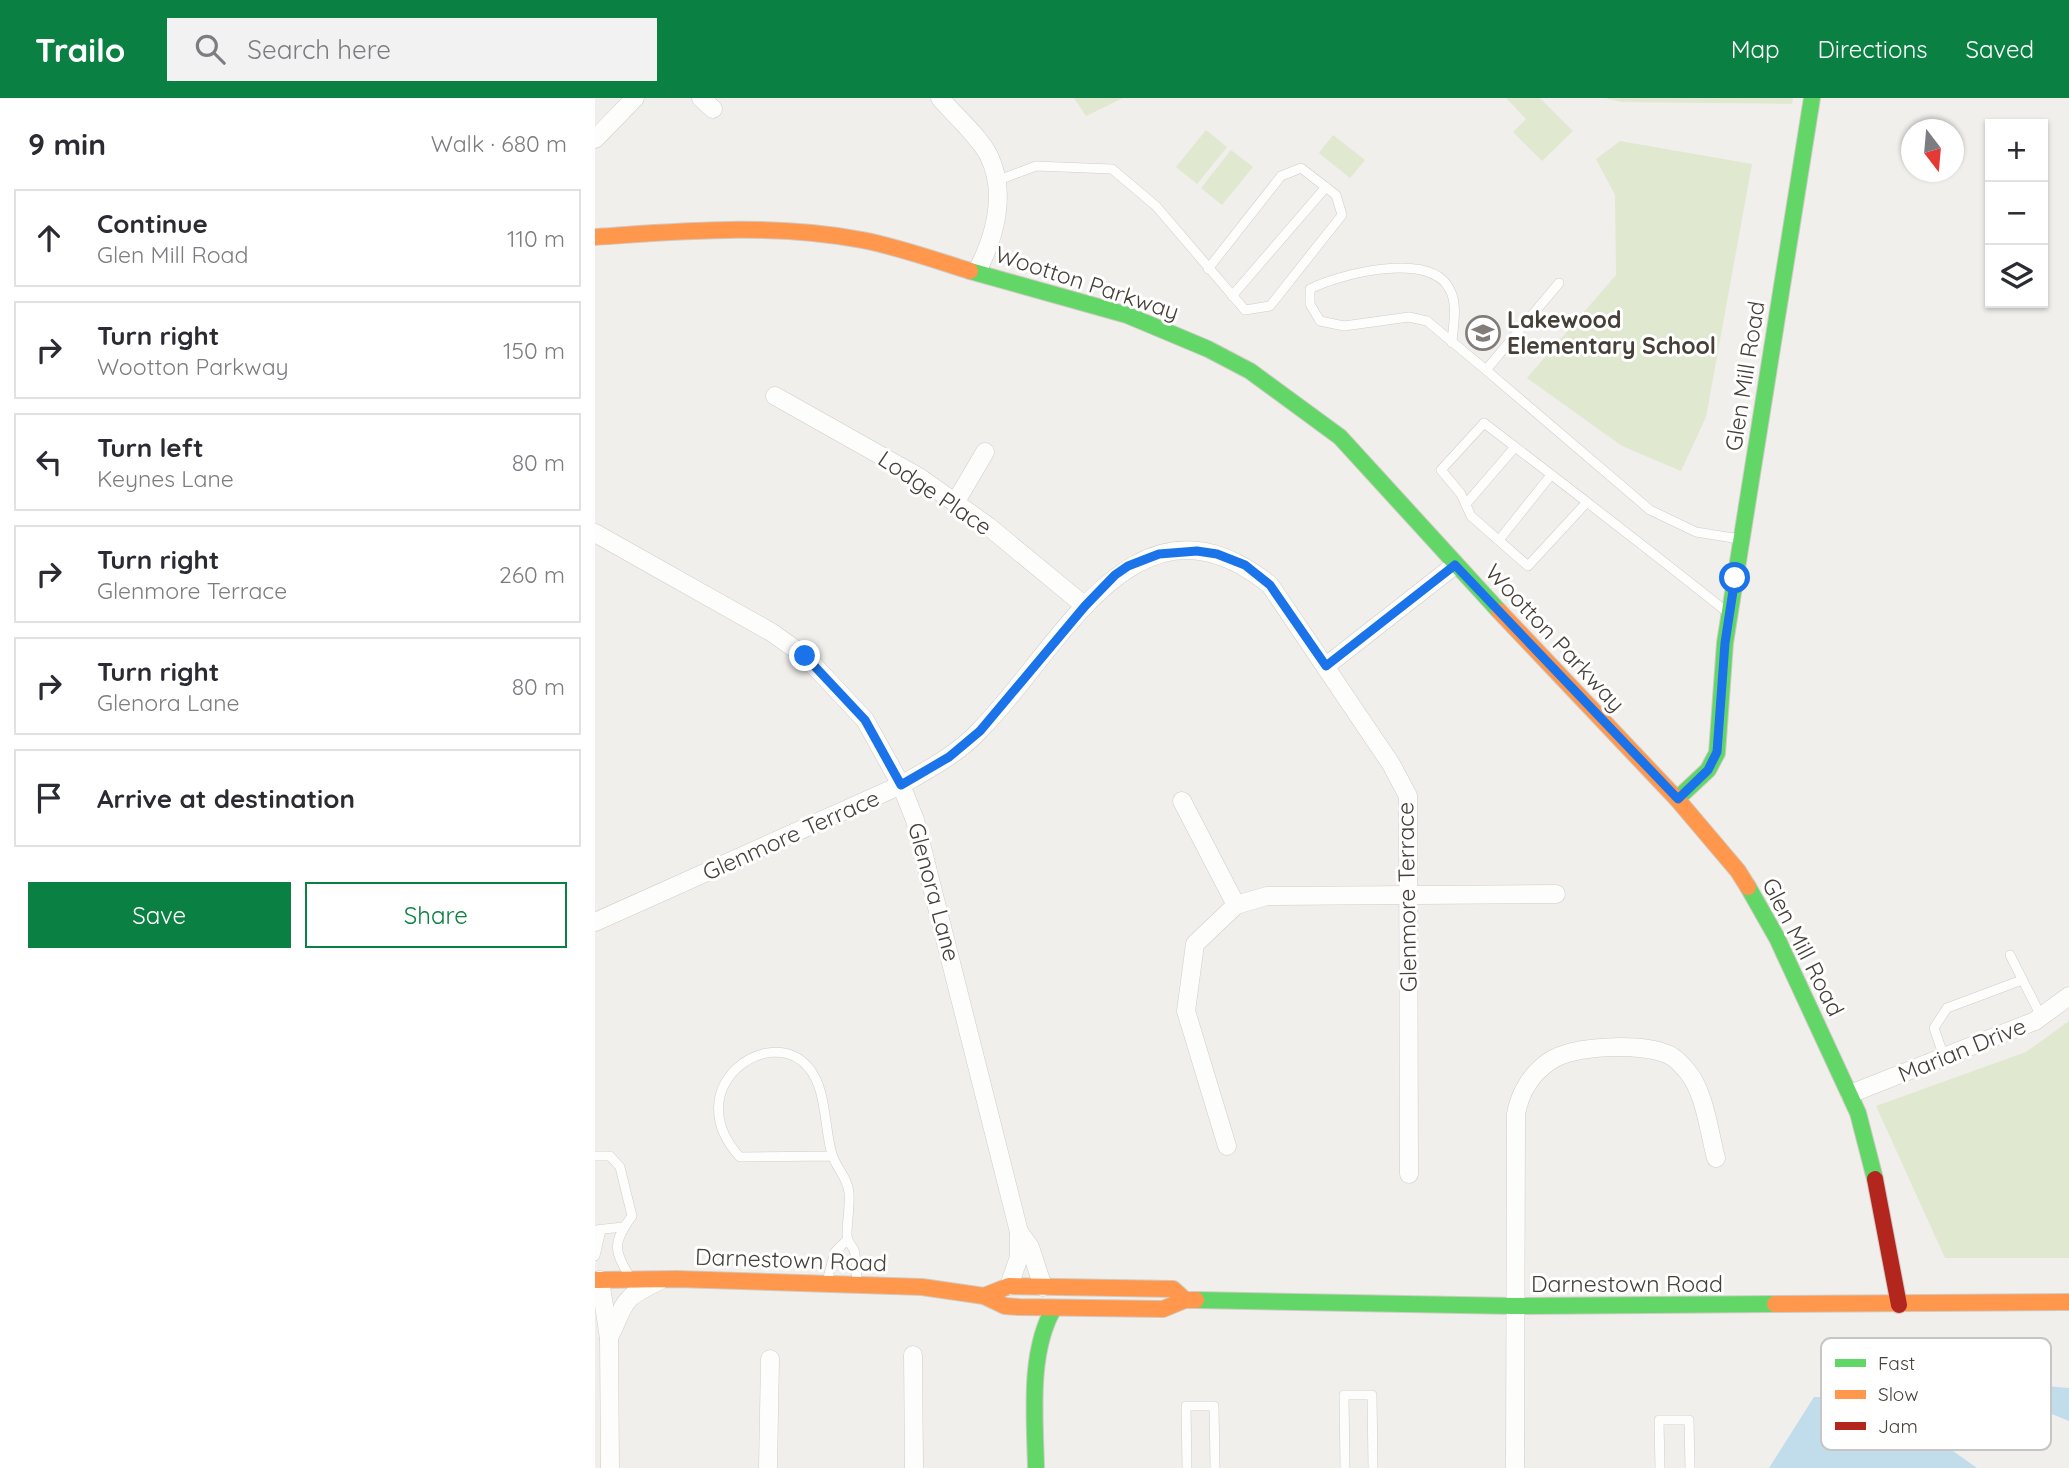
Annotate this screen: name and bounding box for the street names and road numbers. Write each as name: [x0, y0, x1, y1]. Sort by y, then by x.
street label: Wootton Parkway: [992, 239, 1183, 326]
street label: Glen Mill Road: [1718, 299, 1771, 453]
street label: Lodge Place: [873, 444, 998, 541]
street label: Wootton Parkway: [1479, 558, 1631, 718]
street label: Glenmore Terrace: [698, 783, 884, 886]
street label: Glenmore Terrace: [1390, 802, 1423, 992]
street label: Glenora Lane: [902, 819, 967, 964]
street label: Glen Mill Road: [1756, 873, 1851, 1021]
street label: Marian Drive: [1894, 1011, 2030, 1088]
street label: Darnestown Road: [695, 1242, 887, 1277]
street label: Darnestown Road: [1531, 1269, 1723, 1298]

